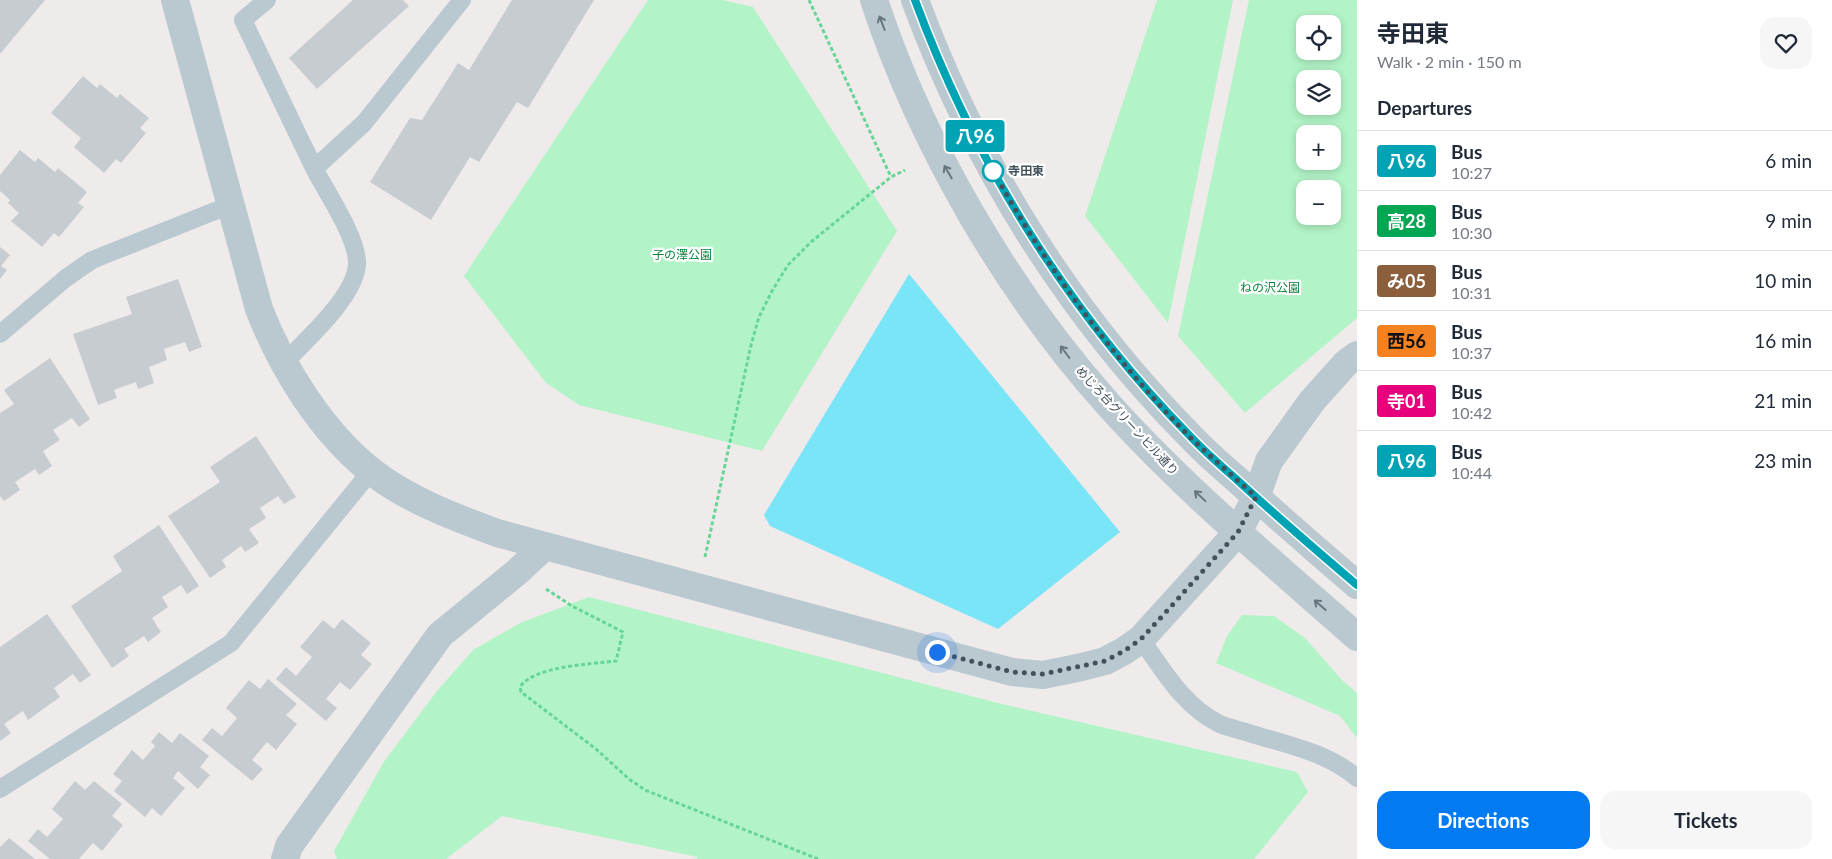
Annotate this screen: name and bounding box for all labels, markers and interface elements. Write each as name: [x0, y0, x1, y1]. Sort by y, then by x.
map controls: [1296, 15, 1341, 225]
button: locate: [1296, 15, 1341, 60]
one-way arrow: [877, 16, 886, 32]
button: heart: [1760, 17, 1812, 69]
text: 寺田東: [1377, 18, 1449, 47]
text: Walk · 2 min · 150 m: [1377, 52, 1522, 71]
button: layers: [1296, 70, 1341, 115]
text: Departures: [1377, 96, 1472, 119]
line badge: 八96: [946, 120, 1004, 152]
text: 八96: [956, 125, 994, 147]
button: +: [1296, 125, 1341, 170]
text: Bus: [1451, 140, 1482, 163]
text: 6 min: [1765, 149, 1812, 172]
text: 八96: [1387, 150, 1426, 172]
marker: 寺田東: [982, 160, 1004, 182]
place label: 寺田東: [1008, 163, 1044, 178]
text: 10:27: [1451, 163, 1492, 182]
one-way arrow: [943, 165, 953, 179]
button: −: [1296, 180, 1341, 225]
text: Bus: [1451, 200, 1482, 223]
text: 9 min: [1765, 209, 1812, 232]
text: 高28: [1387, 210, 1426, 232]
text: 10:30: [1451, 223, 1492, 242]
park label: 子の澤公園: [652, 247, 712, 262]
text: Bus: [1451, 260, 1482, 283]
text: 10 min: [1754, 269, 1812, 292]
text: み05: [1387, 270, 1426, 292]
park label: ねの沢公園: [1240, 280, 1300, 295]
text: 10:31: [1451, 283, 1492, 302]
text: Bus: [1451, 320, 1482, 343]
text: 16 min: [1754, 329, 1812, 352]
text: 西56: [1387, 330, 1426, 352]
text: 10:37: [1451, 343, 1492, 362]
one-way arrow: [1060, 345, 1070, 359]
street label: めじろ台グリーンヒル通り: [1073, 363, 1182, 478]
text: Bus: [1451, 380, 1482, 403]
text: 21 min: [1754, 389, 1812, 412]
text: 寺01: [1387, 390, 1426, 412]
text: 10:42: [1451, 403, 1492, 422]
text: Bus: [1451, 440, 1482, 463]
text: 23 min: [1754, 449, 1812, 472]
text: 八96: [1387, 450, 1426, 472]
text: 10:44: [1451, 463, 1492, 482]
one-way arrow: [1193, 490, 1206, 502]
one-way arrow: [1314, 599, 1327, 610]
your location: [925, 640, 950, 665]
button: Directions: [1377, 791, 1590, 849]
button: Tickets: [1600, 791, 1812, 849]

